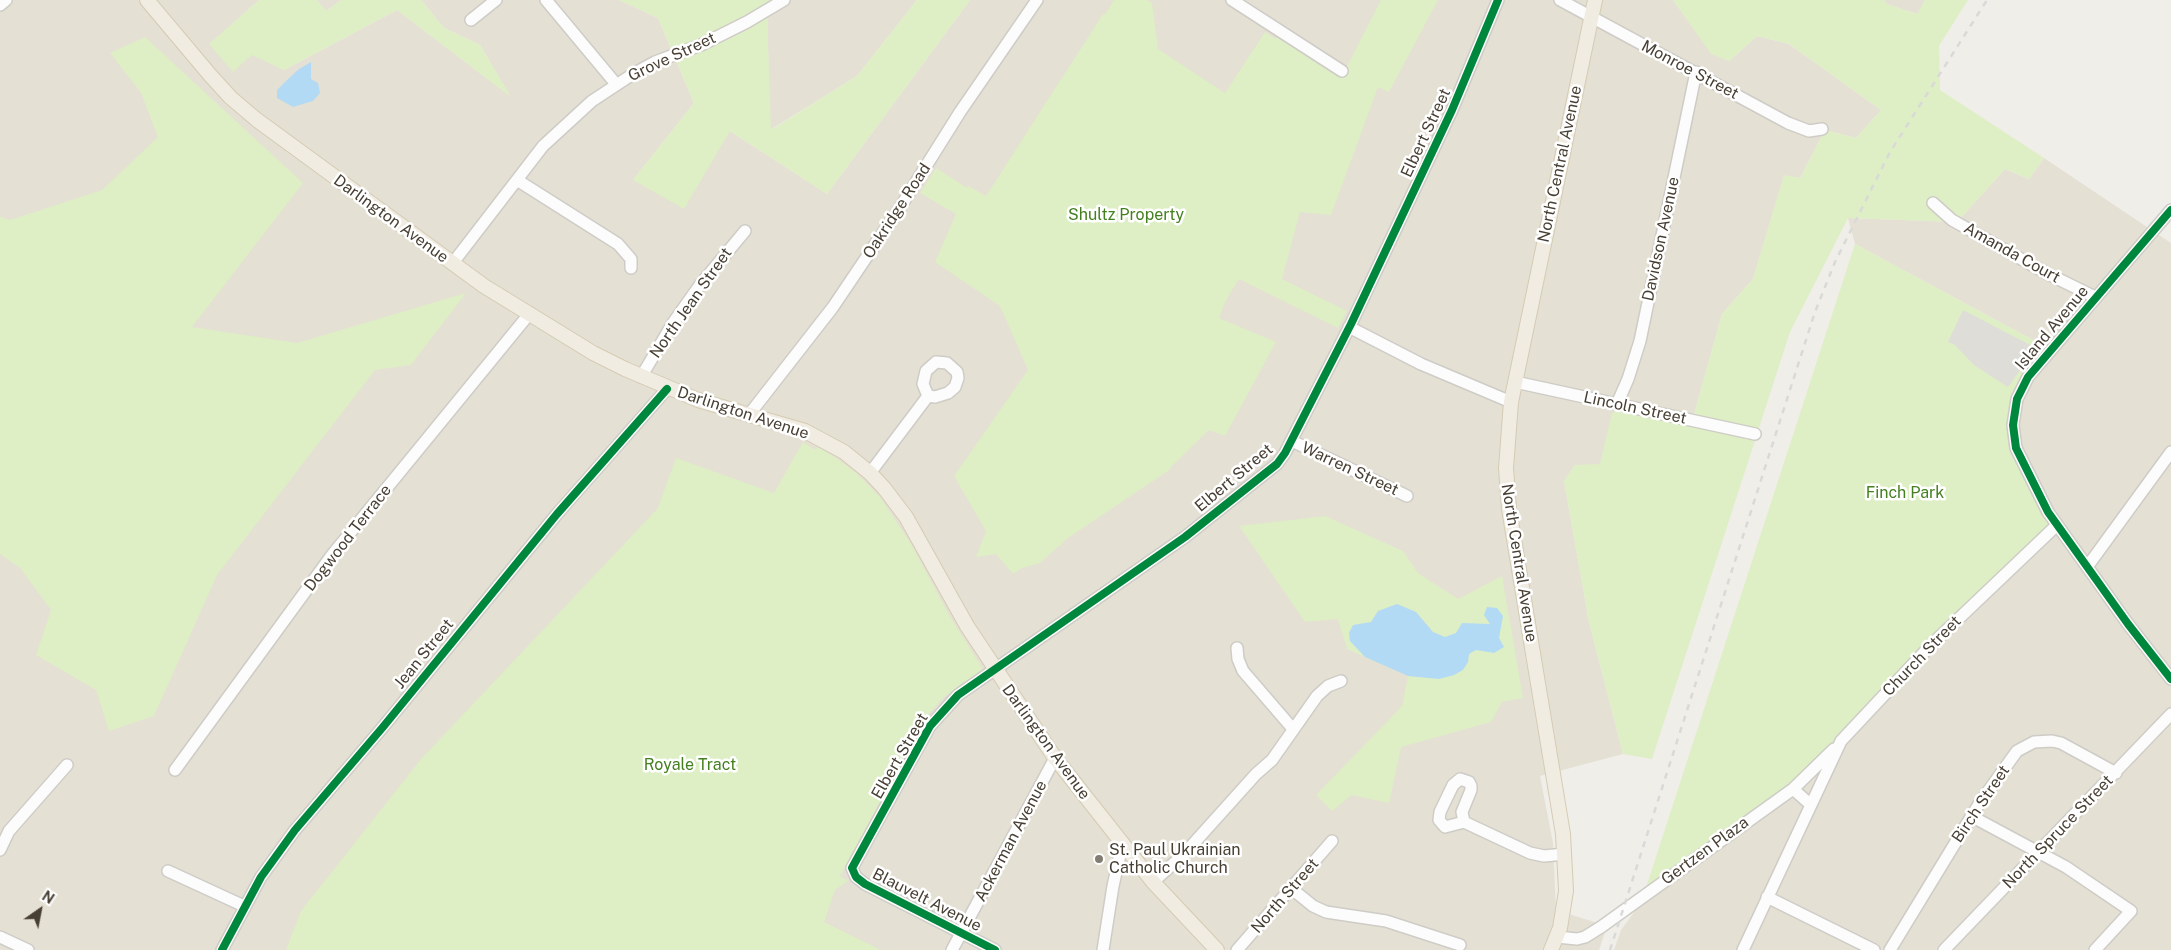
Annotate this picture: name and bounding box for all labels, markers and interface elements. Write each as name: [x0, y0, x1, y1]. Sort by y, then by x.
street label: Grove Street: [625, 28, 719, 86]
street label: Monroe Street: [1638, 36, 1742, 104]
street label: North Central Avenue: [1534, 84, 1586, 244]
street label: Elbert Street: [1397, 85, 1455, 181]
street label: Oakridge Road: [859, 160, 935, 262]
street label: Darlington Avenue: [330, 171, 452, 267]
street label: Davidson Avenue: [1638, 175, 1684, 303]
park label: Shultz Property: [1068, 205, 1184, 225]
street label: Amanda Court: [1960, 219, 2064, 287]
street label: North Jean Street: [646, 244, 736, 362]
street label: Island Avenue: [2011, 282, 2093, 374]
street label: Darlington Avenue: [675, 383, 811, 443]
street label: Lincoln Street: [1582, 388, 1688, 428]
street label: Warren Street: [1298, 438, 1402, 500]
street label: Elbert Street: [1191, 440, 1277, 516]
street label: Dogwood Terrace: [300, 481, 396, 595]
street label: North Central Avenue: [1497, 482, 1541, 644]
park label: Finch Park: [1866, 483, 1944, 503]
street label: Church Street: [1879, 612, 1965, 700]
street label: Jean Street: [390, 615, 458, 693]
street label: Darlington Avenue: [998, 681, 1094, 803]
street label: Elbert Street: [868, 710, 932, 802]
park label: Royale Tract: [644, 755, 736, 775]
street label: Birch Street: [1948, 762, 2014, 846]
street label: North Spruce Street: [1999, 771, 2117, 893]
street label: Ackerman Avenue: [971, 777, 1051, 905]
street label: Gertzen Plaza: [1658, 813, 1752, 889]
place label: St. Paul Ukrainian Catholic Church: [1109, 840, 1240, 878]
marker: St. Paul Ukrainian Catholic Church: [1093, 853, 1105, 865]
street label: North Street: [1247, 855, 1323, 937]
street label: Blauvelt Avenue: [869, 864, 985, 936]
north arrow: [15, 885, 65, 935]
text: N: [39, 888, 57, 907]

